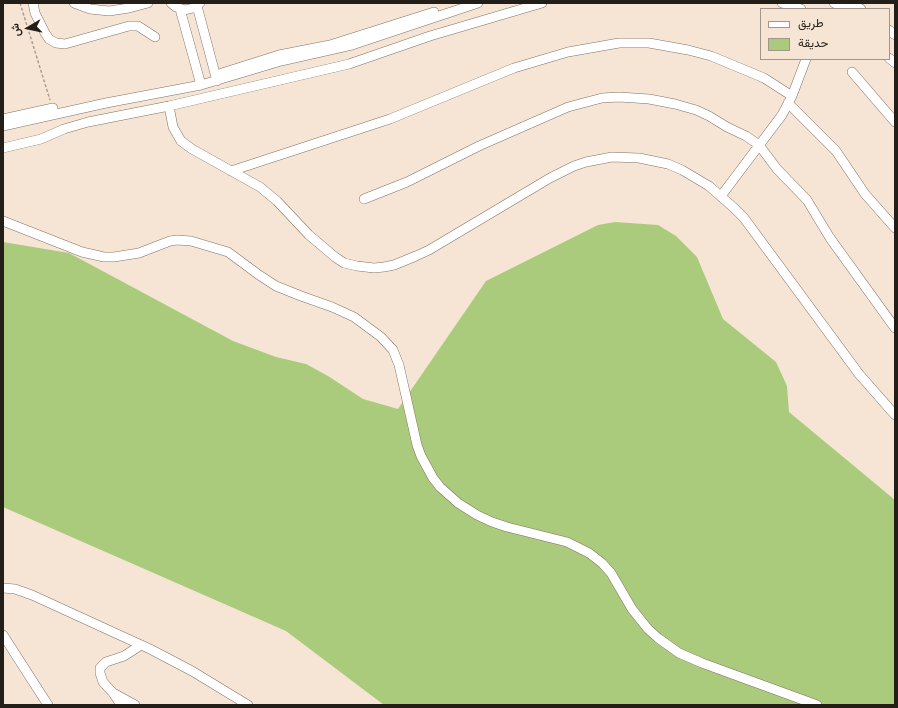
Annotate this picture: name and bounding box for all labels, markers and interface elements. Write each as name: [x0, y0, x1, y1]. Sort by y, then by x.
north arrow: [8, 8, 48, 48]
legend: [760, 8, 890, 60]
text: طريق: [798, 16, 823, 30]
text: ش: [8, 22, 23, 38]
text: حديقة: [798, 36, 828, 50]

